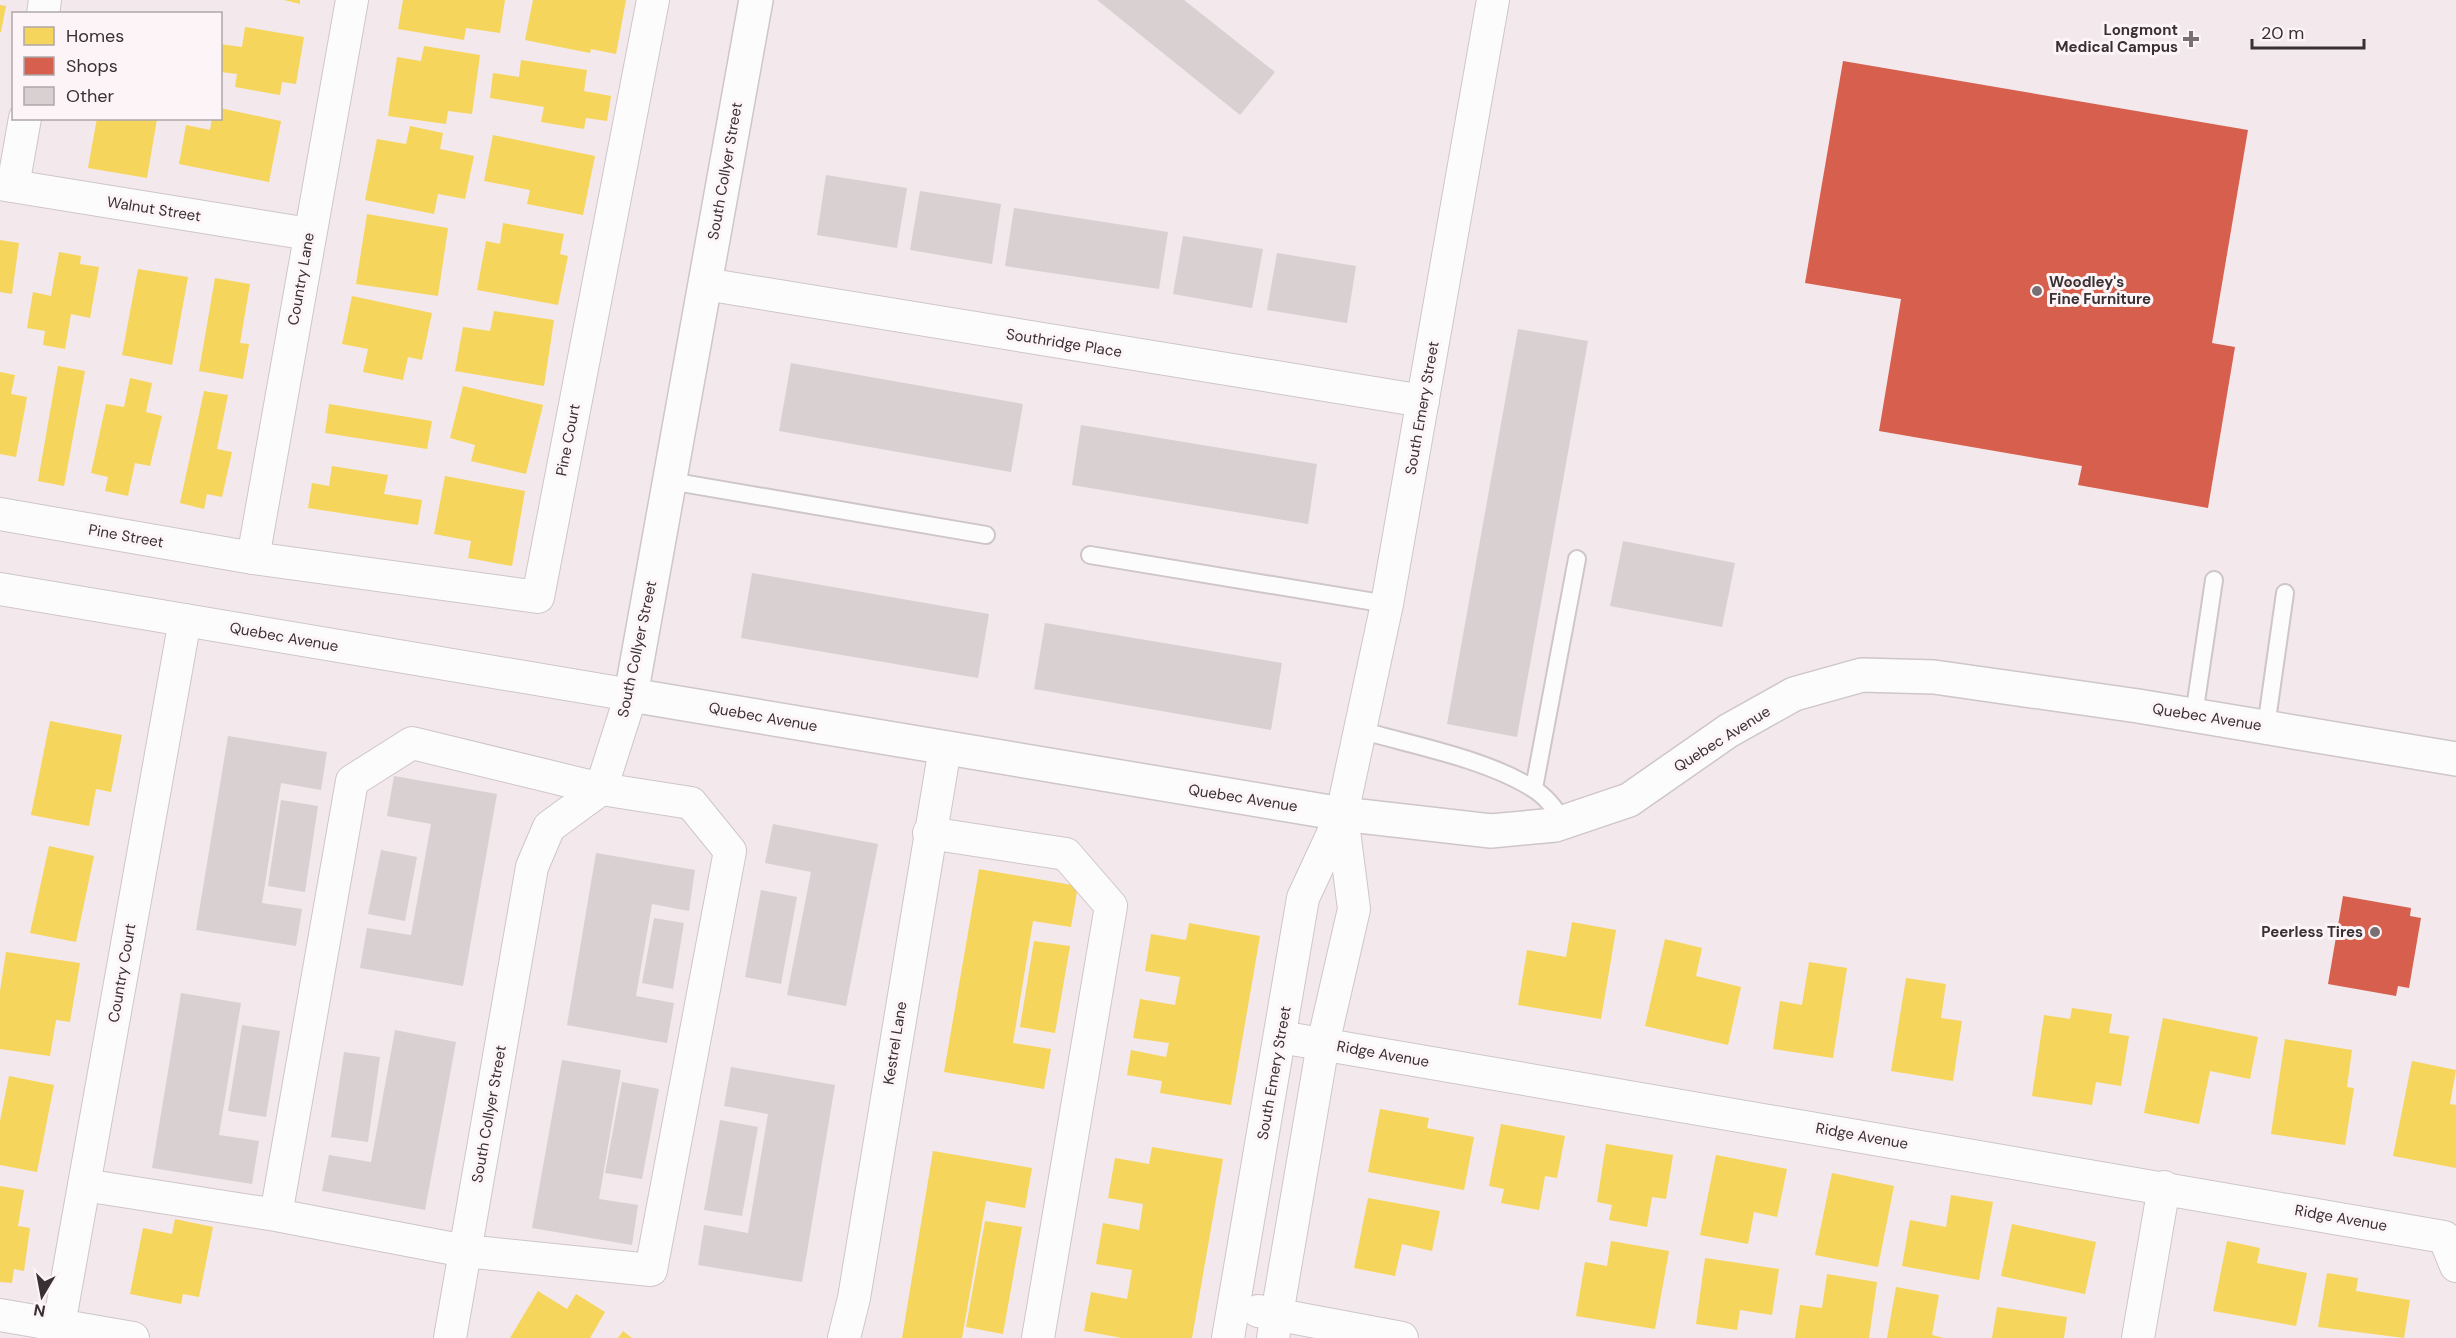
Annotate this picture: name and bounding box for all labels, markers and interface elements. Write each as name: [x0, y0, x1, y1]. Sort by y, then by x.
legend: [12, 12, 222, 120]
scale bar: [2252, 12, 2364, 50]
place label: Longmont Medical Campus: [2055, 20, 2178, 57]
text: 20 m: [2261, 21, 2304, 45]
text: Homes: [66, 24, 124, 48]
marker: Longmont Medical Campus: [2182, 30, 2200, 48]
text: Shops: [66, 54, 118, 78]
text: Other: [66, 84, 115, 108]
street label: South Collyer Street: [703, 101, 747, 241]
street label: Walnut Street: [106, 192, 203, 226]
street label: Country Lane: [283, 231, 319, 327]
place label: Woodley's Fine Furniture: [2049, 272, 2151, 309]
marker: Woodley's Fine Furniture: [2030, 284, 2044, 298]
street label: Southridge Place: [1005, 324, 1123, 362]
street label: South Emery Street: [1400, 339, 1444, 476]
street label: Pine Court: [551, 402, 585, 478]
street label: Pine Street: [87, 520, 165, 552]
street label: South Collyer Street: [613, 579, 661, 719]
street label: Quebec Avenue: [228, 618, 340, 656]
street label: Quebec Avenue: [707, 698, 819, 736]
street label: Quebec Avenue: [2151, 699, 2263, 735]
street label: Quebec Avenue: [1670, 701, 1774, 777]
street label: Quebec Avenue: [1187, 780, 1299, 816]
street label: Country Court: [103, 922, 141, 1024]
place label: Peerless Tires: [2261, 922, 2363, 942]
marker: Peerless Tires: [2368, 925, 2382, 939]
street label: Kestrel Lane: [879, 1000, 911, 1086]
street label: South Emery Street: [1252, 1004, 1296, 1141]
street label: Ridge Avenue: [1335, 1036, 1431, 1072]
street label: South Collyer Street: [467, 1044, 511, 1184]
street label: Ridge Avenue: [1814, 1118, 1910, 1154]
street label: Ridge Avenue: [2293, 1200, 2389, 1236]
north arrow: [12, 1266, 72, 1326]
text: N: [32, 1299, 47, 1322]

